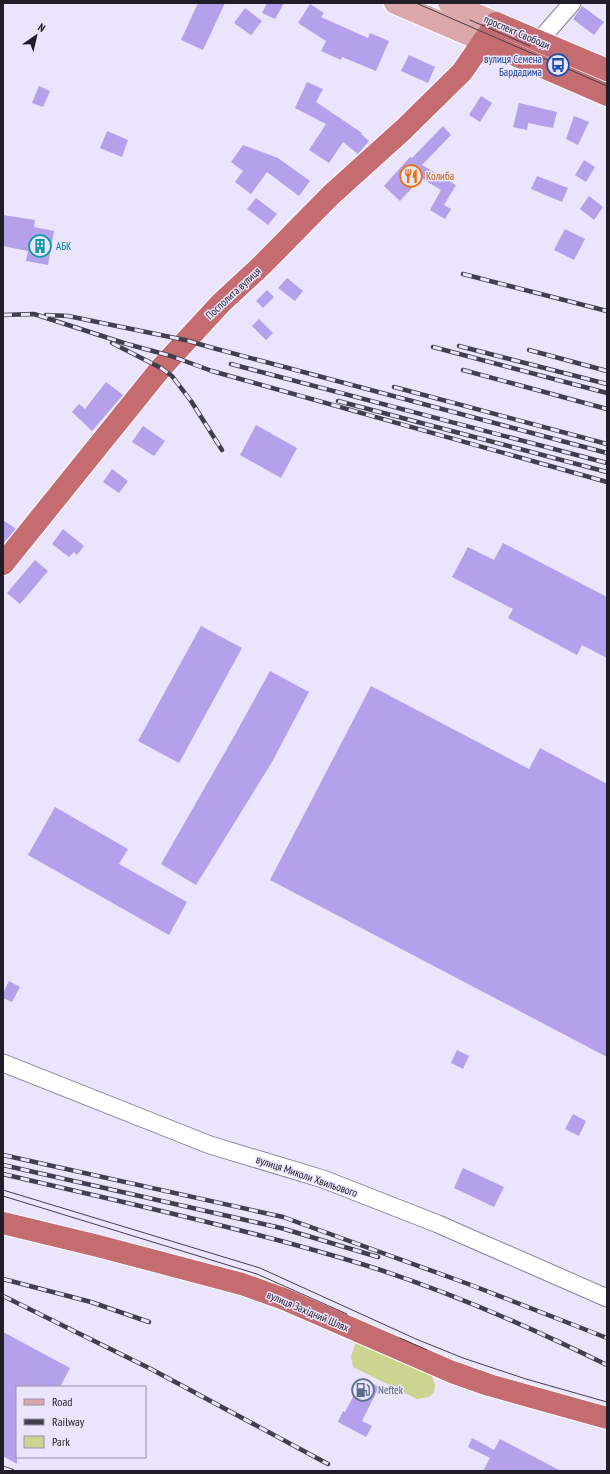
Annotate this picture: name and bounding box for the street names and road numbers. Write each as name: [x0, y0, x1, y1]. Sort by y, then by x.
street label: проспект Свободи: [482, 12, 552, 52]
street label: Посполита вулиця: [202, 264, 264, 322]
street label: вулиця Миколи Хвильового: [254, 1152, 360, 1200]
street label: вулиця Західний Шлях: [265, 1287, 352, 1335]

